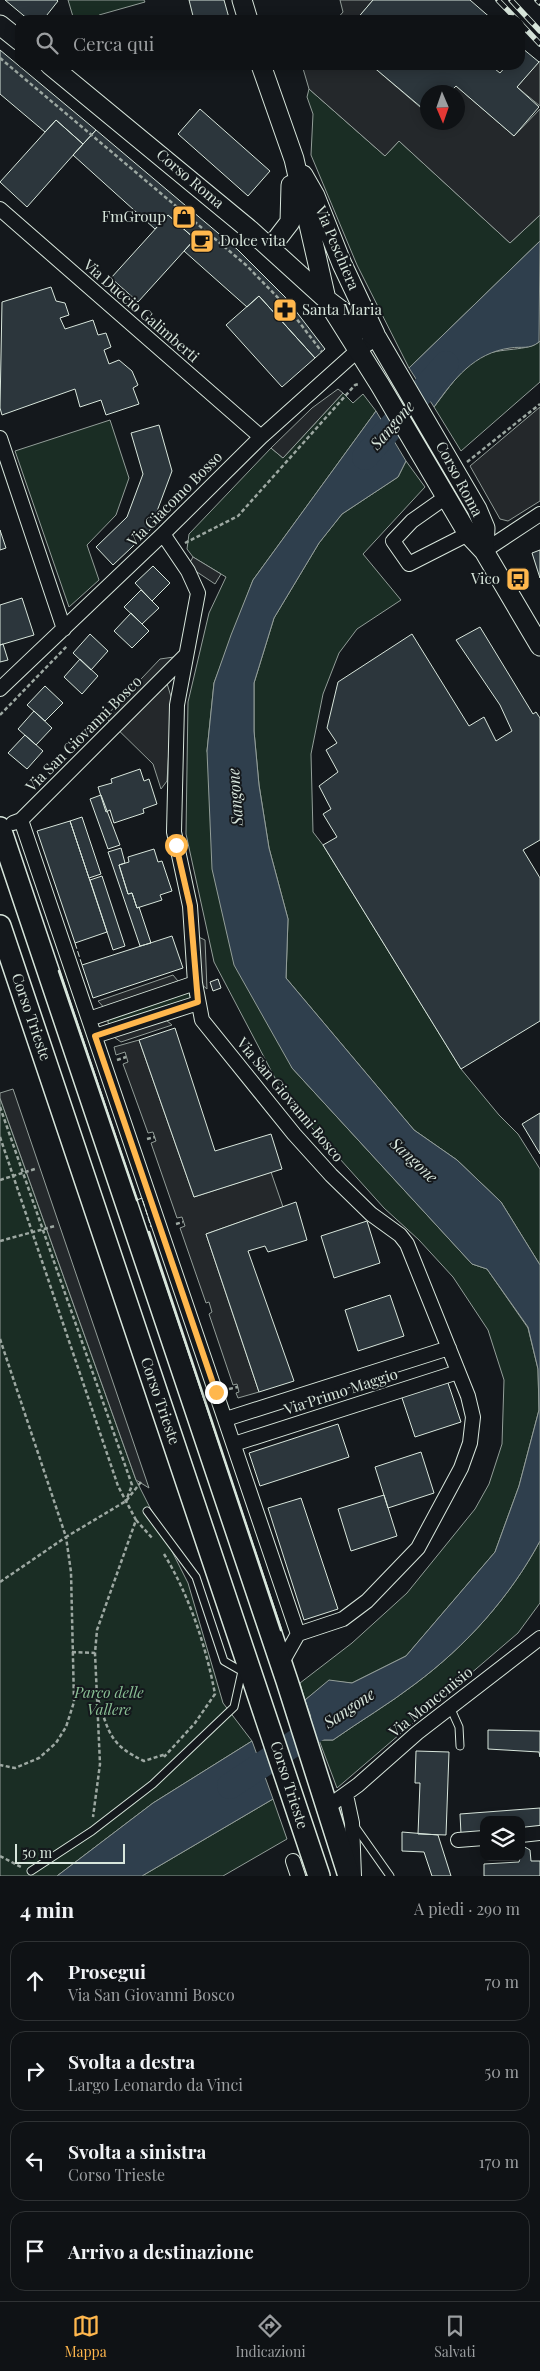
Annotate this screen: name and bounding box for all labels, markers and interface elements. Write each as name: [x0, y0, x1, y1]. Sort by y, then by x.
search box: [15, 15, 525, 70]
icon: search: [33, 29, 61, 57]
text: Cerca qui: [73, 30, 154, 56]
north arrow: [420, 85, 465, 130]
street label: Corso Roma: [153, 144, 229, 213]
street label: Via Peschiera: [311, 202, 365, 293]
shop icon: FmGroup: [171, 204, 197, 230]
place label: FmGroup: [102, 206, 166, 226]
cafe icon: Dolce vita: [189, 228, 215, 254]
place label: Dolce vita: [220, 230, 286, 250]
street label: Via Duccio Galimberti: [79, 254, 204, 367]
pharmacy icon: Santa Maria: [272, 297, 298, 323]
place label: Santa Maria: [302, 299, 382, 319]
water label: Sangone: [364, 396, 419, 454]
street label: Corso Roma: [432, 437, 488, 520]
street label: Via Giacomo Bosso: [122, 446, 226, 551]
bus stop icon: Vico: [505, 566, 531, 592]
place label: Vico: [470, 568, 500, 588]
street label: Via San Giovanni Bosco: [20, 671, 146, 796]
water label: Sangone: [222, 767, 247, 828]
route start: [165, 834, 188, 857]
street label: Corso Trieste: [8, 970, 56, 1063]
street label: Via San Giovanni Bosco: [232, 1032, 349, 1166]
water label: Sangone: [385, 1132, 443, 1187]
street label: Corso Trieste: [137, 1354, 185, 1447]
street label: Via Primo Maggio: [280, 1363, 400, 1419]
route end: [205, 1381, 228, 1404]
street label: Via Moncenisio: [384, 1661, 476, 1742]
park label: Parco delle Vallere: [73, 1682, 144, 1719]
water label: Sangone: [318, 1683, 379, 1733]
street label: Corso Trieste: [266, 1738, 314, 1831]
map controls: [480, 1816, 525, 1861]
button: layers: [480, 1816, 525, 1861]
scale bar: [15, 1841, 125, 1864]
text: 50 m: [22, 1843, 52, 1862]
text: 4 min: [20, 1895, 74, 1923]
text: A piedi · 290 m: [414, 1898, 520, 1919]
text: Prosegui: [68, 1958, 146, 1984]
icon: ahead: [21, 1967, 49, 1995]
text: 70 m: [485, 1971, 519, 1992]
text: Via San Giovanni Bosco: [68, 1984, 235, 2005]
text: Svolta a destra: [68, 2048, 195, 2074]
icon: right: [21, 2057, 49, 2085]
text: 50 m: [485, 2061, 519, 2082]
text: Largo Leonardo da Vinci: [68, 2074, 243, 2095]
text: Svolta a sinistra: [68, 2138, 206, 2164]
icon: left: [21, 2147, 49, 2175]
text: 170 m: [479, 2151, 519, 2172]
text: Corso Trieste: [68, 2164, 165, 2185]
icon: arrive: [21, 2237, 49, 2265]
text: Arrivo a destinazione: [68, 2238, 254, 2264]
tab: Mappa: [64, 2312, 107, 2361]
tab: Indicazioni: [235, 2312, 306, 2361]
tab: Salvati: [434, 2312, 476, 2361]

